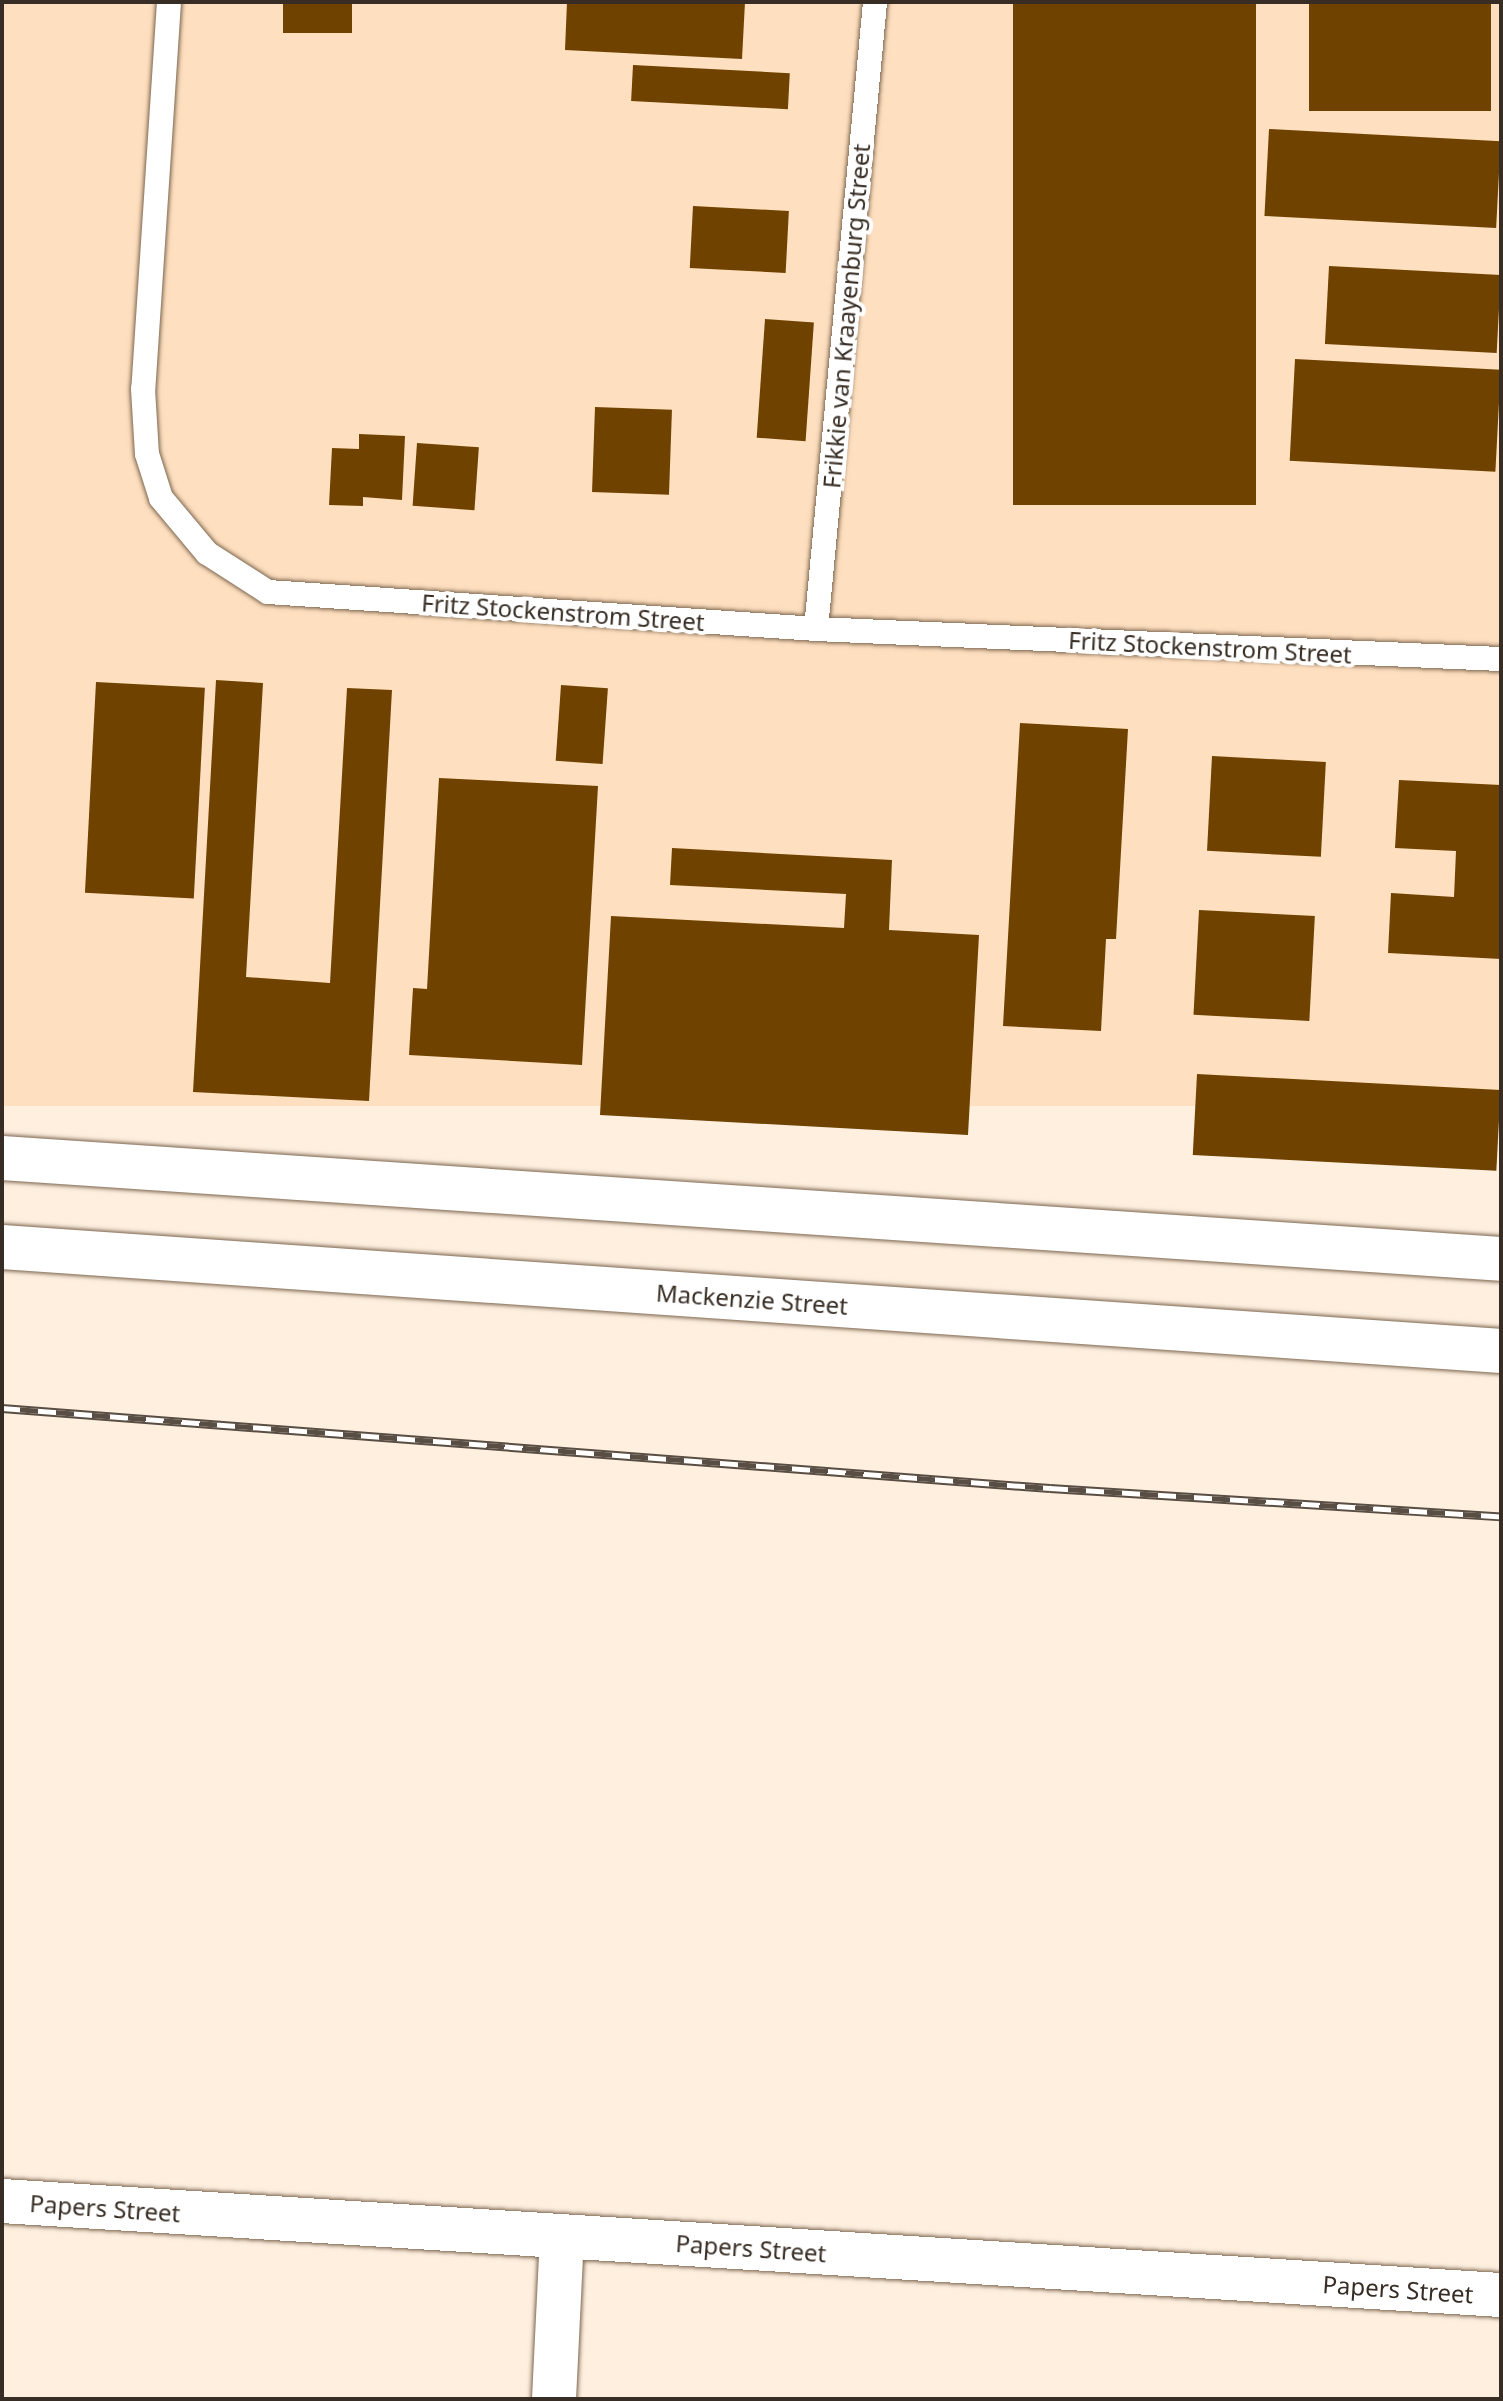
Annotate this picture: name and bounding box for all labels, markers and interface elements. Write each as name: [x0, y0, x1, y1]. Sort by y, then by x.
street label: Frikkie van Kraayenburg Street: [817, 142, 875, 490]
street label: Fritz Stockenstrom Street: [421, 588, 705, 636]
street label: Fritz Stockenstrom Street: [1068, 625, 1352, 669]
street label: Mackenzie Street: [655, 1278, 849, 1320]
street label: Papers Street: [29, 2188, 181, 2228]
street label: Papers Street: [675, 2228, 827, 2268]
street label: Papers Street: [1322, 2269, 1474, 2309]

